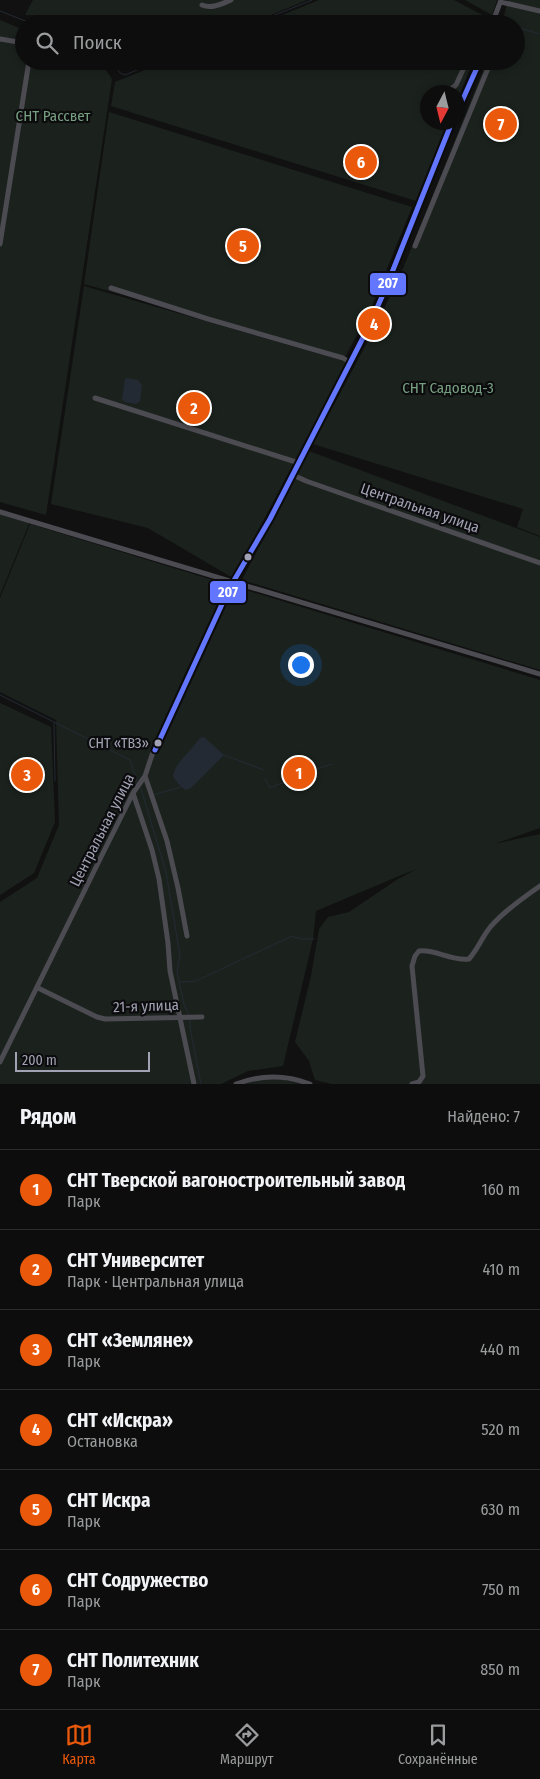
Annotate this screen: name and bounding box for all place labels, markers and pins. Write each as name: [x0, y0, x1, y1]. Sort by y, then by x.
pin: 7: [485, 105, 517, 143]
pin: 6: [345, 143, 377, 181]
pin: 5: [227, 227, 259, 265]
pin: 4: [358, 305, 390, 343]
pin: 2: [178, 389, 210, 427]
unlabelled marker: [243, 552, 253, 562]
place label: СНТ «ТВЗ»: [88, 735, 149, 752]
marker: СНТ «ТВЗ»: [153, 738, 163, 748]
pin: 1: [283, 754, 315, 792]
pin: 3: [11, 756, 43, 794]

